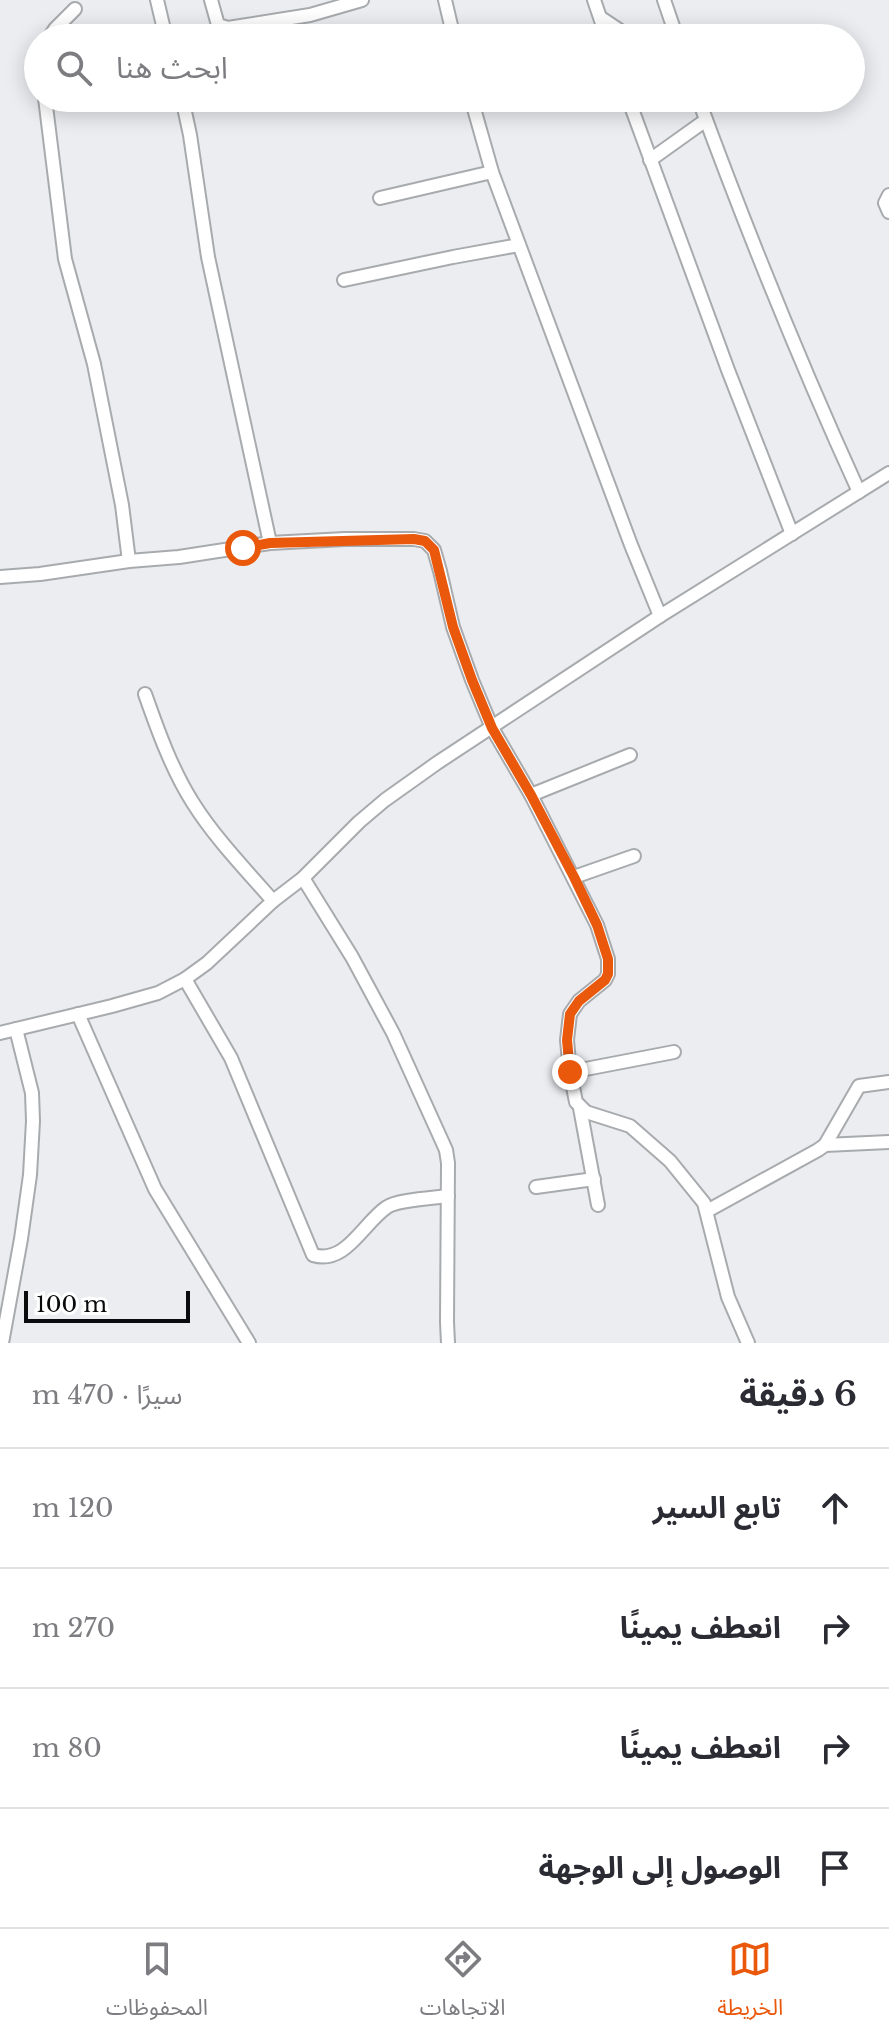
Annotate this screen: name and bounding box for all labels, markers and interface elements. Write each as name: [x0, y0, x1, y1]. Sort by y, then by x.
search box: [24, 24, 865, 112]
icon: search: [52, 46, 96, 90]
text: ابحث هنا: [116, 49, 228, 86]
route start: [225, 530, 261, 566]
route end: [552, 1054, 588, 1090]
scale bar: [24, 1287, 190, 1323]
text: 100 m: [36, 1291, 107, 1318]
text: 6 دقيقة: [739, 1373, 857, 1415]
text: سيرًا · 470 m: [32, 1379, 182, 1411]
icon: ahead: [813, 1486, 857, 1530]
text: تابع السير: [653, 1489, 781, 1526]
text: 120 m: [32, 1492, 114, 1524]
icon: right: [813, 1606, 857, 1650]
text: انعطف يمينًا: [620, 1609, 781, 1646]
text: 270 m: [32, 1612, 115, 1644]
icon: right: [813, 1726, 857, 1770]
text: انعطف يمينًا: [620, 1729, 781, 1766]
text: 80 m: [32, 1732, 102, 1764]
icon: arrive: [813, 1846, 857, 1890]
text: الوصول إلى الوجهة: [539, 1849, 781, 1886]
tab: المحفوظات: [106, 1937, 208, 2031]
tab: الاتجاهات: [420, 1937, 506, 2031]
tab: الخريطة: [717, 1937, 783, 2031]

